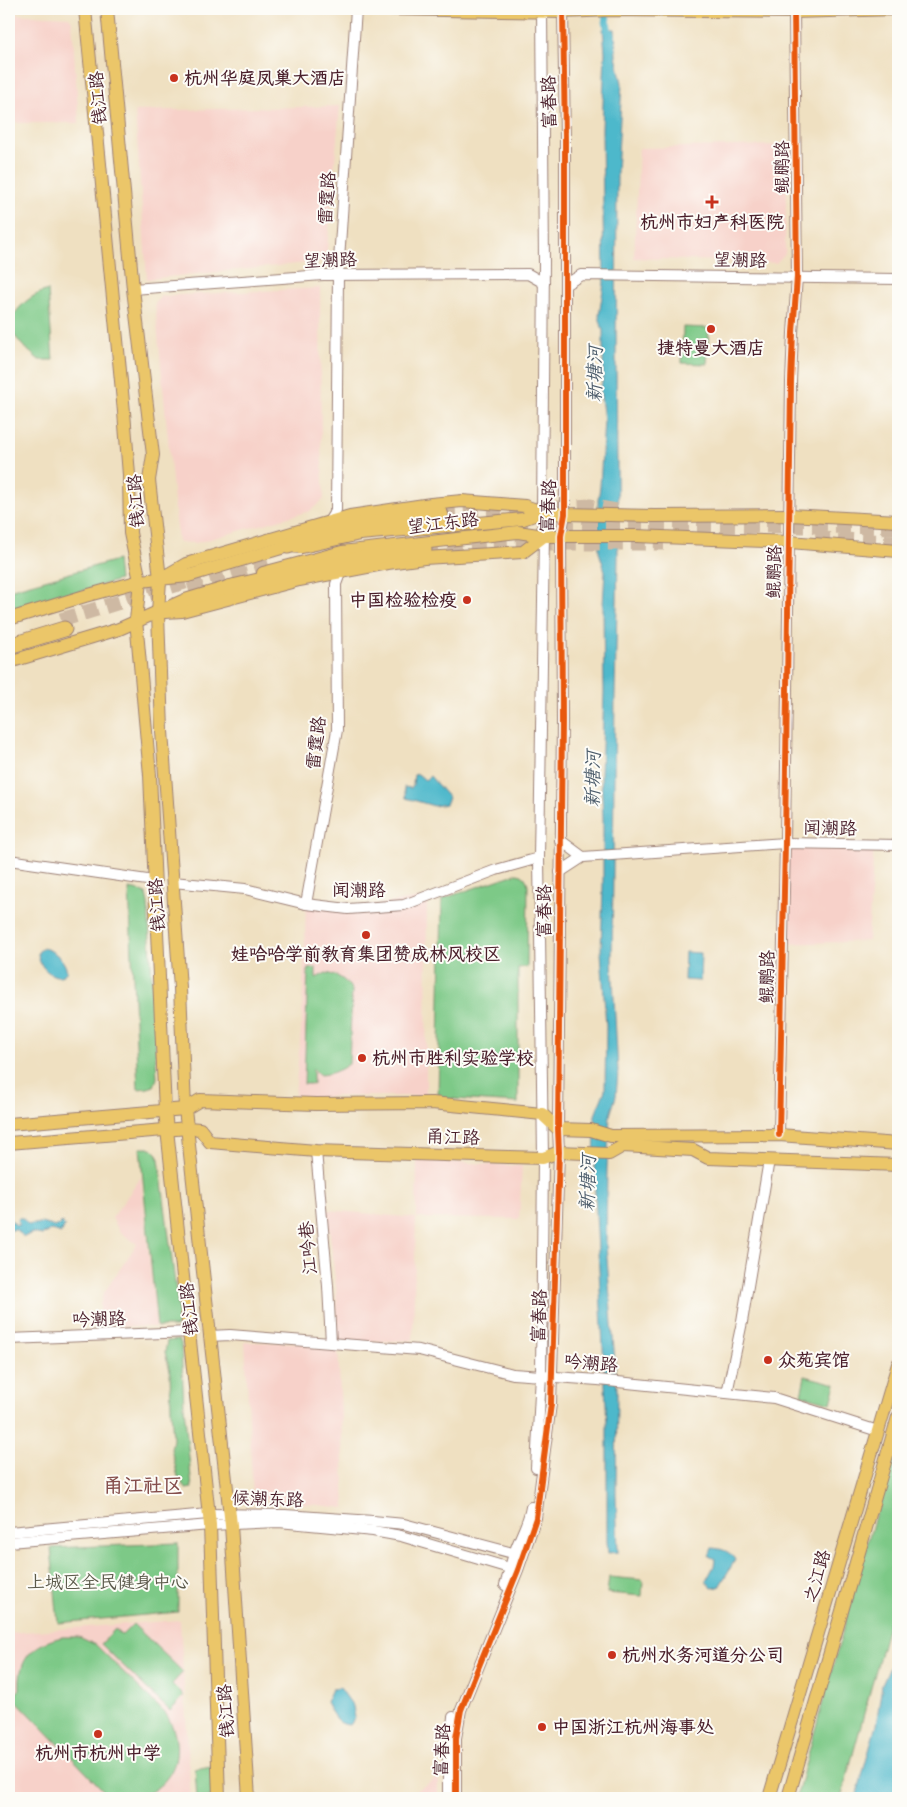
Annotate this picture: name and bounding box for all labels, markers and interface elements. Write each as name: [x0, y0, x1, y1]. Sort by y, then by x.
place label: 杭州华庭凤巢大酒店: [184, 67, 346, 91]
street label: 钱江路: [85, 70, 113, 126]
marker: 杭州华庭凤巢大酒店: [168, 72, 180, 84]
street label: 富春路: [538, 75, 562, 129]
street label: 鲲鹏路: [771, 140, 795, 194]
street label: 雷霆路: [314, 170, 342, 226]
marker: 杭州市妇产科医院: [705, 195, 719, 209]
place label: 杭州市妇产科医院: [640, 211, 784, 235]
street label: 望潮路: [303, 248, 357, 274]
street label: 望潮路: [713, 249, 767, 273]
marker: 捷特曼大酒店: [705, 323, 717, 335]
place label: 捷特曼大酒店: [657, 337, 765, 361]
water label: 新塘河: [583, 342, 609, 403]
street label: 钱江路: [123, 473, 151, 529]
street label: 富春路: [536, 478, 562, 534]
street label: 望江东路: [406, 508, 480, 540]
street label: 鲲鹏路: [763, 545, 787, 599]
place label: 中国检验检疫: [349, 589, 457, 613]
marker: 中国检验检疫: [461, 594, 473, 606]
street label: 雷霆路: [302, 715, 332, 771]
water label: 新塘河: [581, 747, 607, 808]
street label: 闻潮路: [803, 817, 857, 841]
street label: 钱江路: [144, 877, 172, 933]
street label: 闻潮路: [332, 879, 386, 903]
street label: 富春路: [533, 884, 557, 938]
marker: 娃哈哈学前教育集团赞成林风校区: [360, 929, 372, 941]
place label: 娃哈哈学前教育集团赞成林风校区: [231, 943, 501, 967]
street label: 鲲鹏路: [756, 950, 780, 1004]
place label: 杭州市胜利实验学校: [372, 1047, 534, 1071]
marker: 杭州市胜利实验学校: [356, 1052, 368, 1064]
street label: 甬江路: [426, 1125, 480, 1151]
water label: 新塘河: [575, 1151, 602, 1212]
street label: 江吟巷: [295, 1220, 323, 1276]
street label: 钱江路: [175, 1281, 205, 1337]
street label: 富春路: [527, 1289, 553, 1343]
street label: 吟潮路: [72, 1307, 126, 1333]
place label: 众苑宾馆: [778, 1349, 850, 1373]
street label: 吟潮路: [563, 1350, 619, 1378]
marker: 众苑宾馆: [762, 1354, 774, 1366]
district label: 甬江社区: [103, 1473, 183, 1500]
street label: 候潮东路: [232, 1487, 304, 1513]
street label: 之江路: [799, 1547, 837, 1606]
park label: 上城区全民健身中心: [27, 1571, 189, 1595]
place label: 杭州水务河道分公司: [622, 1644, 784, 1668]
marker: 杭州水务河道分公司: [606, 1649, 618, 1661]
street label: 钱江路: [213, 1683, 241, 1739]
place label: 中国浙江杭州海事处: [552, 1716, 714, 1740]
marker: 中国浙江杭州海事处: [536, 1721, 548, 1733]
street label: 富春路: [430, 1722, 456, 1778]
marker: 杭州市杭州中学: [92, 1728, 104, 1740]
place label: 杭州市杭州中学: [35, 1742, 161, 1766]

